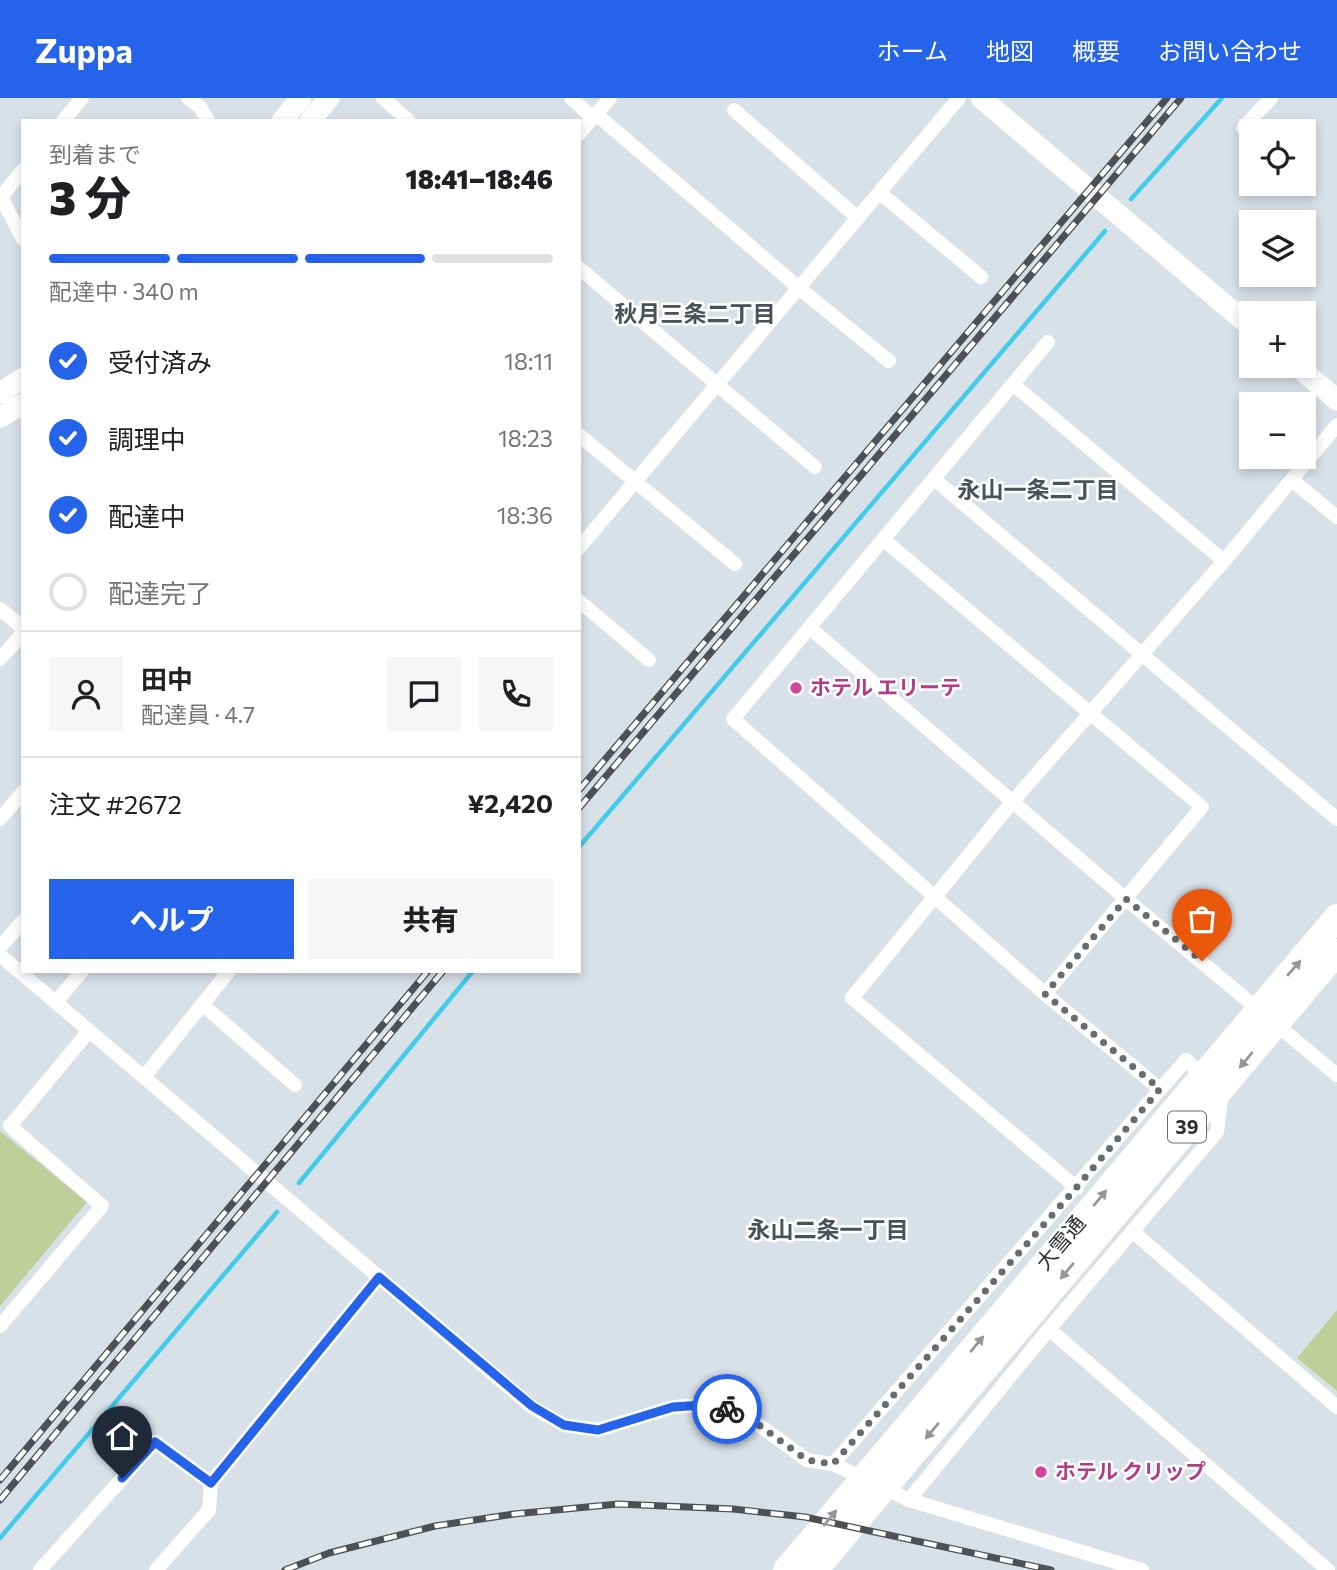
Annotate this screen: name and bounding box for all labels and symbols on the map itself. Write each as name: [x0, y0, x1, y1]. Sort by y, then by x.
district label: 秋月三条二丁目: [615, 299, 776, 327]
district label: 永山一条二丁目: [958, 475, 1119, 503]
place label: ホテル エリーテ: [810, 674, 961, 699]
marker: ホテル エリーテ: [788, 680, 804, 696]
pin: [1172, 889, 1232, 961]
one-way arrow: [1286, 959, 1301, 976]
one-way arrow: [1239, 1052, 1254, 1069]
road number: 39: [1168, 1112, 1206, 1142]
one-way arrow: [1092, 1189, 1107, 1206]
street label: 大雪通: [1030, 1210, 1090, 1274]
district label: 永山二条一丁目: [748, 1215, 909, 1243]
one-way arrow: [1059, 1262, 1075, 1280]
one-way arrow: [969, 1335, 984, 1352]
courier: [692, 1374, 762, 1444]
pin: [92, 1406, 152, 1478]
one-way arrow: [924, 1422, 940, 1440]
place label: ホテル クリップ: [1055, 1458, 1206, 1483]
marker: ホテル クリップ: [1033, 1464, 1049, 1480]
one-way arrow: [822, 1509, 837, 1526]

